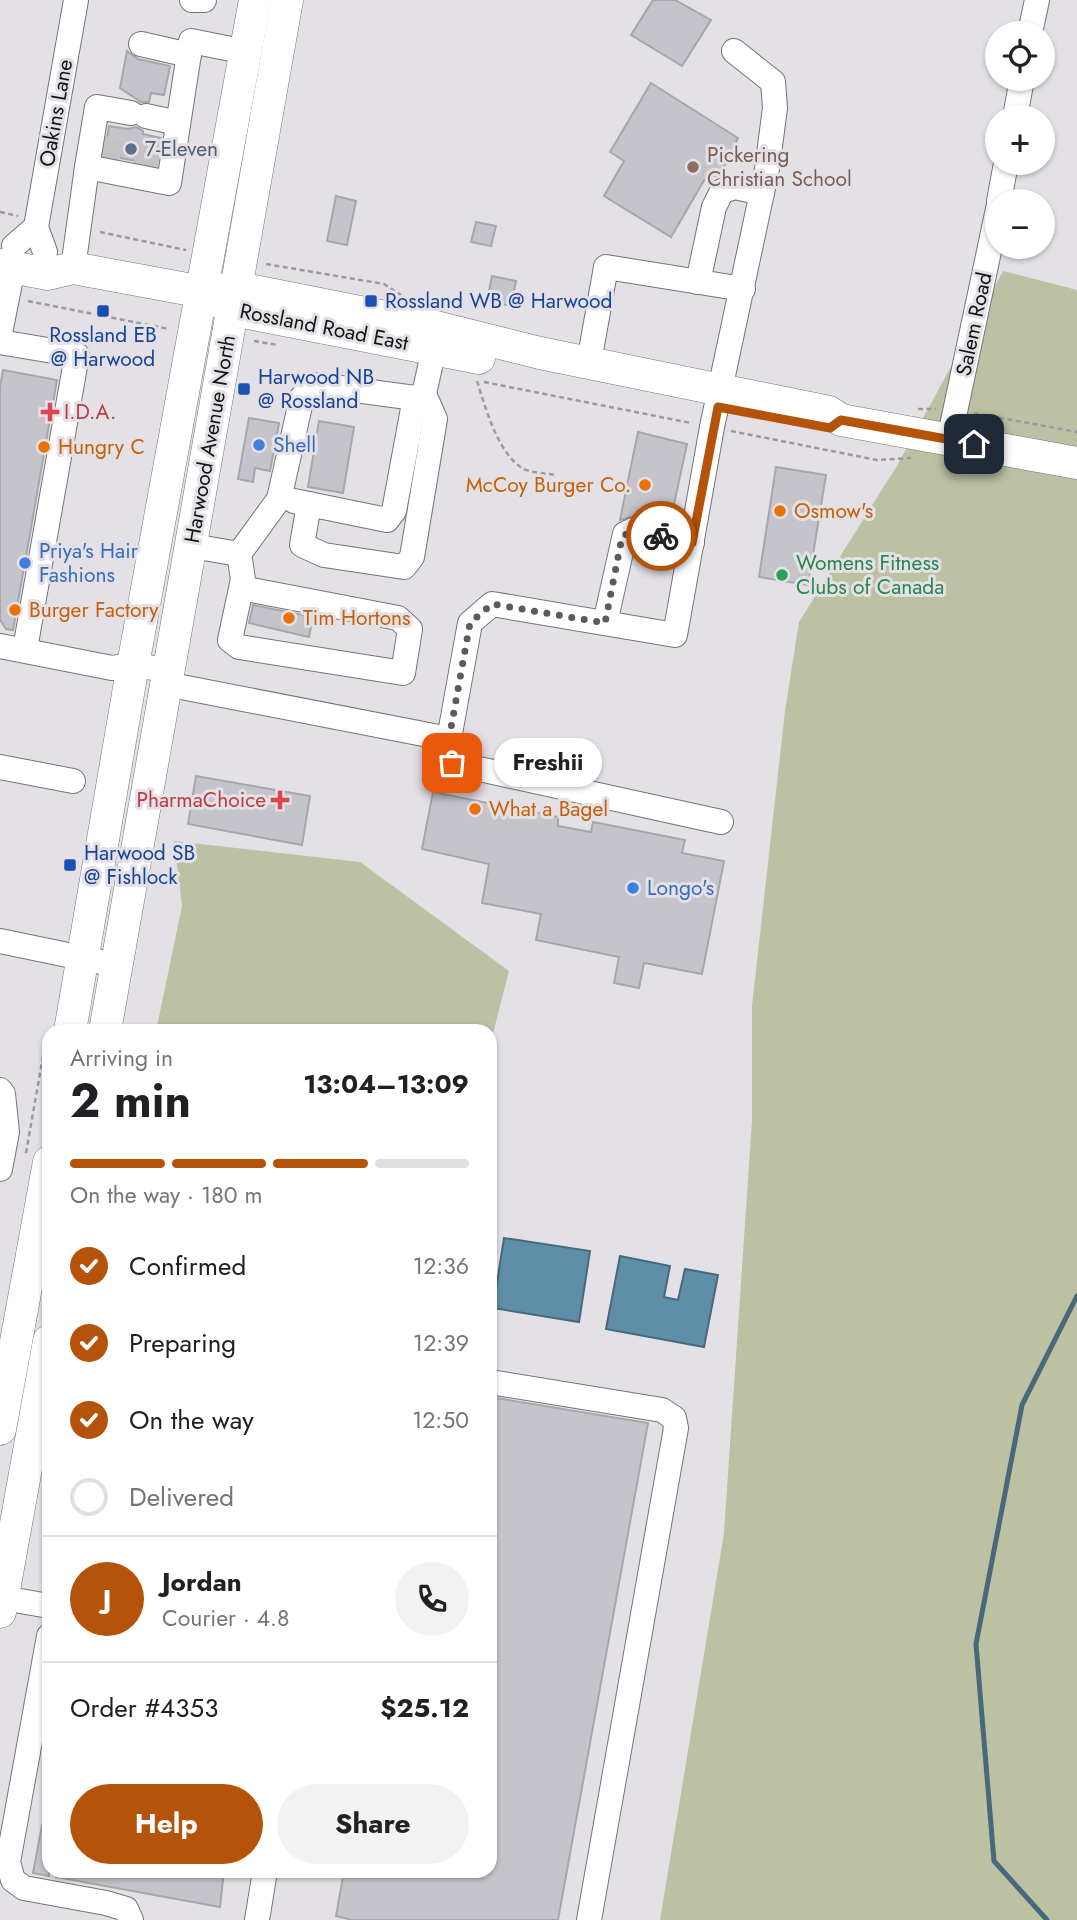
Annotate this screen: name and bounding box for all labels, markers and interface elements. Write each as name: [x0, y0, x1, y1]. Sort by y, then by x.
map controls: [985, 21, 1055, 259]
button: locate: [985, 21, 1055, 91]
street label: Oakins Lane: [32, 57, 80, 169]
button: +: [985, 105, 1055, 175]
place label: 7-Eleven: [145, 134, 218, 164]
place label: Pickering Christian School: [707, 140, 852, 194]
marker: 7-Eleven: [123, 141, 139, 157]
marker: Pickering Christian School: [685, 159, 701, 175]
button: −: [985, 189, 1055, 259]
street label: Salem Road: [948, 269, 1000, 379]
place label: Rossland WB @ Harwood: [385, 286, 612, 316]
marker: Rossland WB @ Harwood: [363, 293, 379, 309]
street label: Rossland Road East: [237, 296, 411, 358]
marker: Rossland EB @ Harwood: [95, 303, 111, 319]
place label: Rossland EB @ Harwood: [49, 320, 157, 374]
street label: Harwood Avenue North: [177, 333, 243, 545]
place label: Harwood NB @ Rossland: [258, 362, 374, 416]
marker: Harwood NB @ Rossland: [236, 381, 252, 397]
place label: I.D.A.: [64, 397, 116, 427]
marker: I.D.A.: [42, 404, 58, 420]
pin: [944, 414, 1004, 474]
icon: home: [955, 425, 993, 463]
place label: Shell: [273, 430, 316, 460]
place label: Hungry C: [58, 432, 145, 462]
marker: Shell: [251, 437, 267, 453]
marker: Hungry C: [36, 439, 52, 455]
place label: McCoy Burger Co.: [466, 470, 631, 500]
marker: McCoy Burger Co.: [637, 477, 653, 493]
place label: Osmow's: [794, 496, 873, 526]
courier: [626, 501, 696, 571]
marker: Osmow's: [772, 503, 788, 519]
icon: bike: [642, 517, 680, 555]
place label: Priya's Hair Fashions: [39, 536, 139, 590]
place label: Womens Fitness Clubs of Canada: [796, 548, 944, 602]
marker: Priya's Hair Fashions: [17, 555, 33, 571]
marker: Womens Fitness Clubs of Canada: [774, 567, 790, 583]
place label: Burger Factory: [29, 595, 159, 625]
marker: Burger Factory: [7, 602, 23, 618]
place label: Tim Hortons: [303, 603, 411, 633]
marker: Tim Hortons: [281, 610, 297, 626]
pin: [422, 733, 482, 793]
callout: Freshii: [494, 738, 602, 788]
icon: bag: [433, 744, 471, 782]
text: Freshii: [513, 745, 583, 779]
place label: PharmaChoice: [136, 785, 266, 815]
marker: PharmaChoice: [272, 792, 288, 808]
place label: What a Bagel: [489, 794, 608, 824]
marker: What a Bagel: [467, 801, 483, 817]
place label: Harwood SB @ Fishlock: [84, 838, 195, 892]
marker: Harwood SB @ Fishlock: [62, 857, 78, 873]
place label: Longo's: [647, 873, 714, 903]
marker: Longo's: [625, 880, 641, 896]
text: Arriving in: [70, 1041, 173, 1075]
text: 13:04–13:09: [303, 1065, 469, 1103]
text: 2 min: [70, 1068, 191, 1134]
text: On the way · 180 m: [70, 1178, 262, 1212]
icon: check: [70, 1247, 108, 1285]
text: Confirmed: [129, 1247, 246, 1285]
text: 12:36: [413, 1249, 469, 1283]
icon: check: [70, 1324, 108, 1362]
text: Preparing: [129, 1324, 236, 1362]
text: 12:39: [413, 1326, 469, 1360]
icon: check: [70, 1401, 108, 1439]
text: On the way: [129, 1401, 254, 1439]
text: 12:50: [412, 1403, 469, 1437]
text: Delivered: [129, 1478, 234, 1516]
button: phone: [395, 1562, 469, 1636]
text: Jordan: [162, 1563, 242, 1601]
text: J: [103, 1580, 111, 1618]
text: Courier · 4.8: [162, 1601, 290, 1635]
text: Order #4353: [70, 1689, 218, 1727]
text: $25.12: [380, 1689, 469, 1727]
button: Help: [70, 1784, 263, 1864]
button: Share: [277, 1784, 469, 1864]

